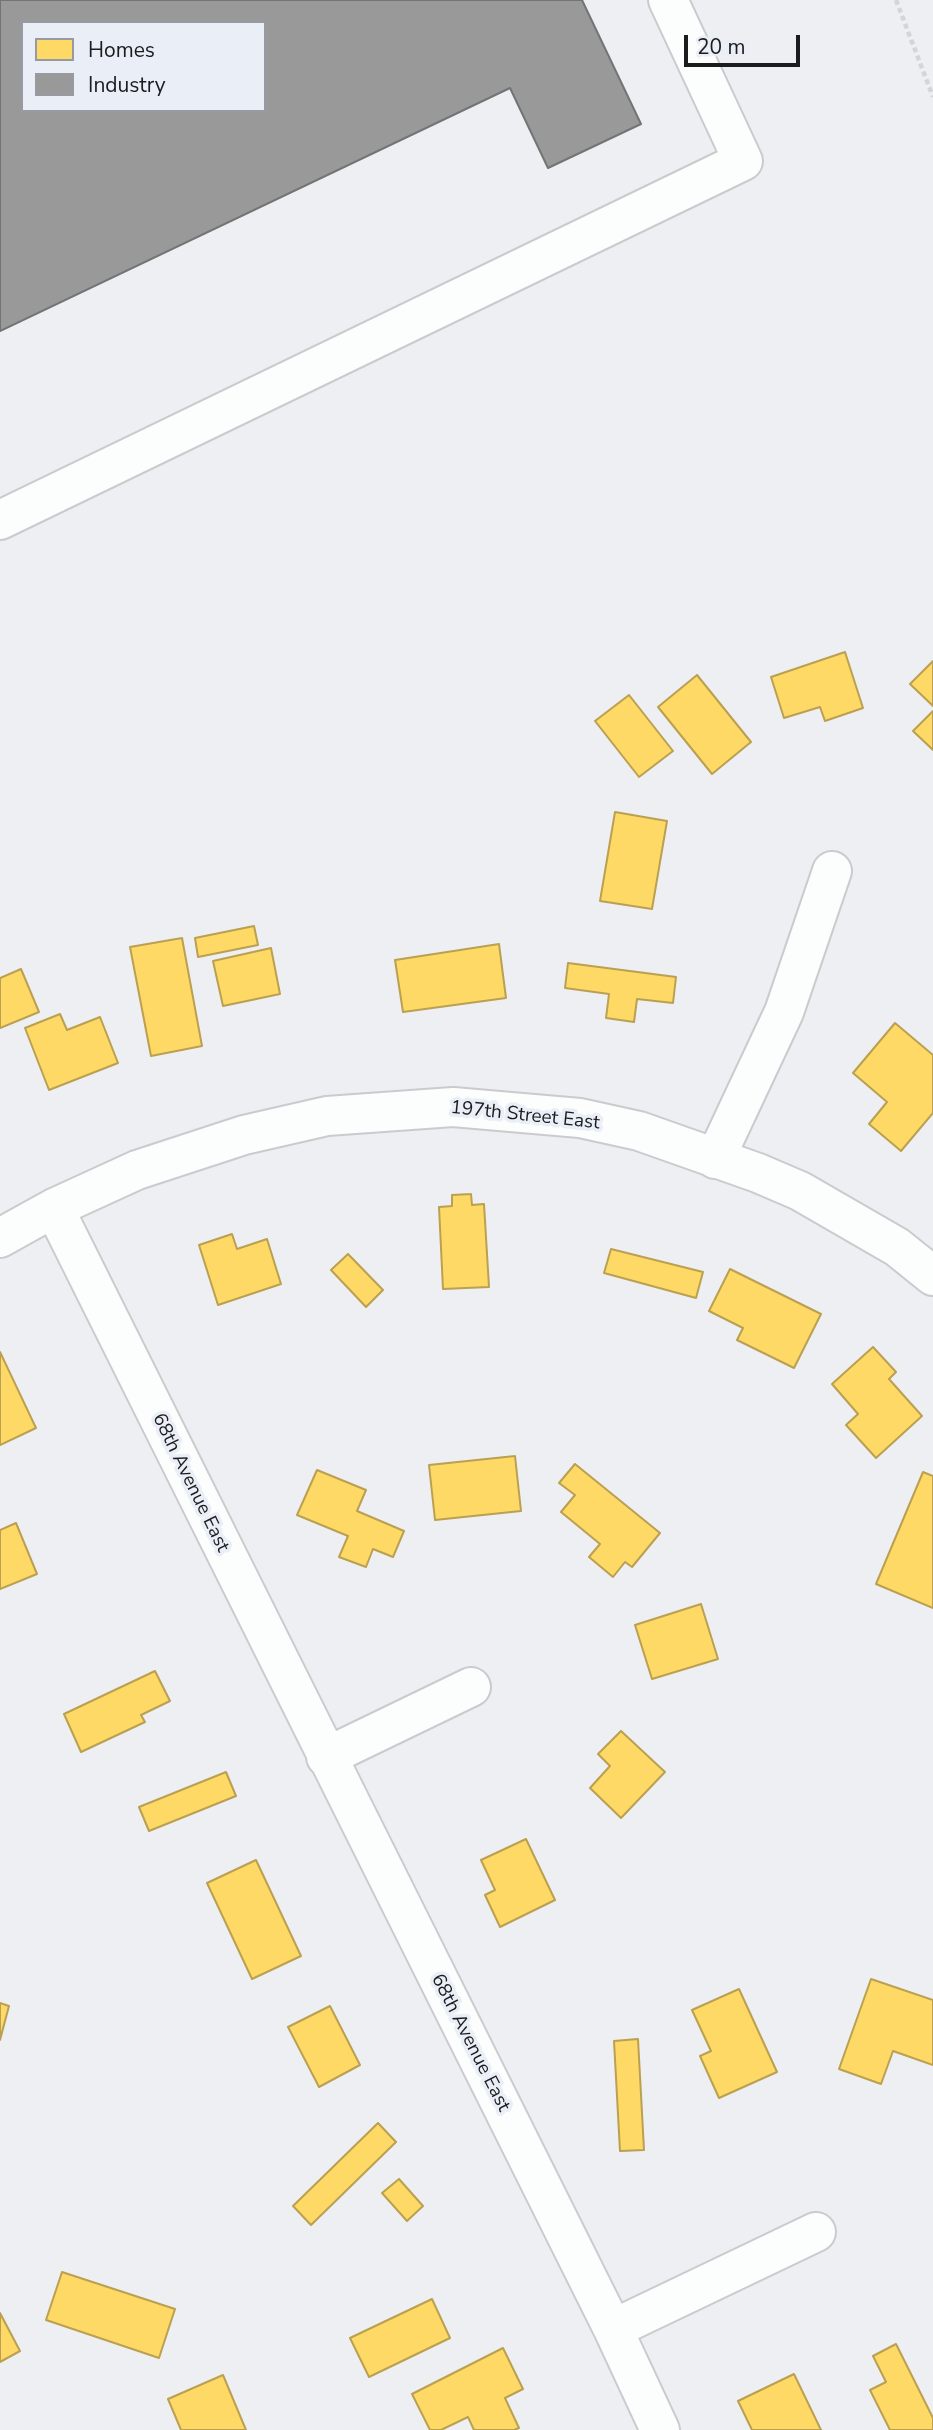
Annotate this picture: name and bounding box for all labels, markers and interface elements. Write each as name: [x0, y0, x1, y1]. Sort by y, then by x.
legend: [21, 21, 266, 112]
scale bar: [688, 21, 804, 65]
text: 20 m: [697, 33, 746, 61]
text: Homes: [88, 36, 155, 64]
text: Industry: [88, 71, 166, 99]
street label: 197th Street East: [449, 1097, 601, 1135]
street label: 68th Avenue East: [147, 1410, 233, 1556]
street label: 68th Avenue East: [425, 1970, 515, 2116]

